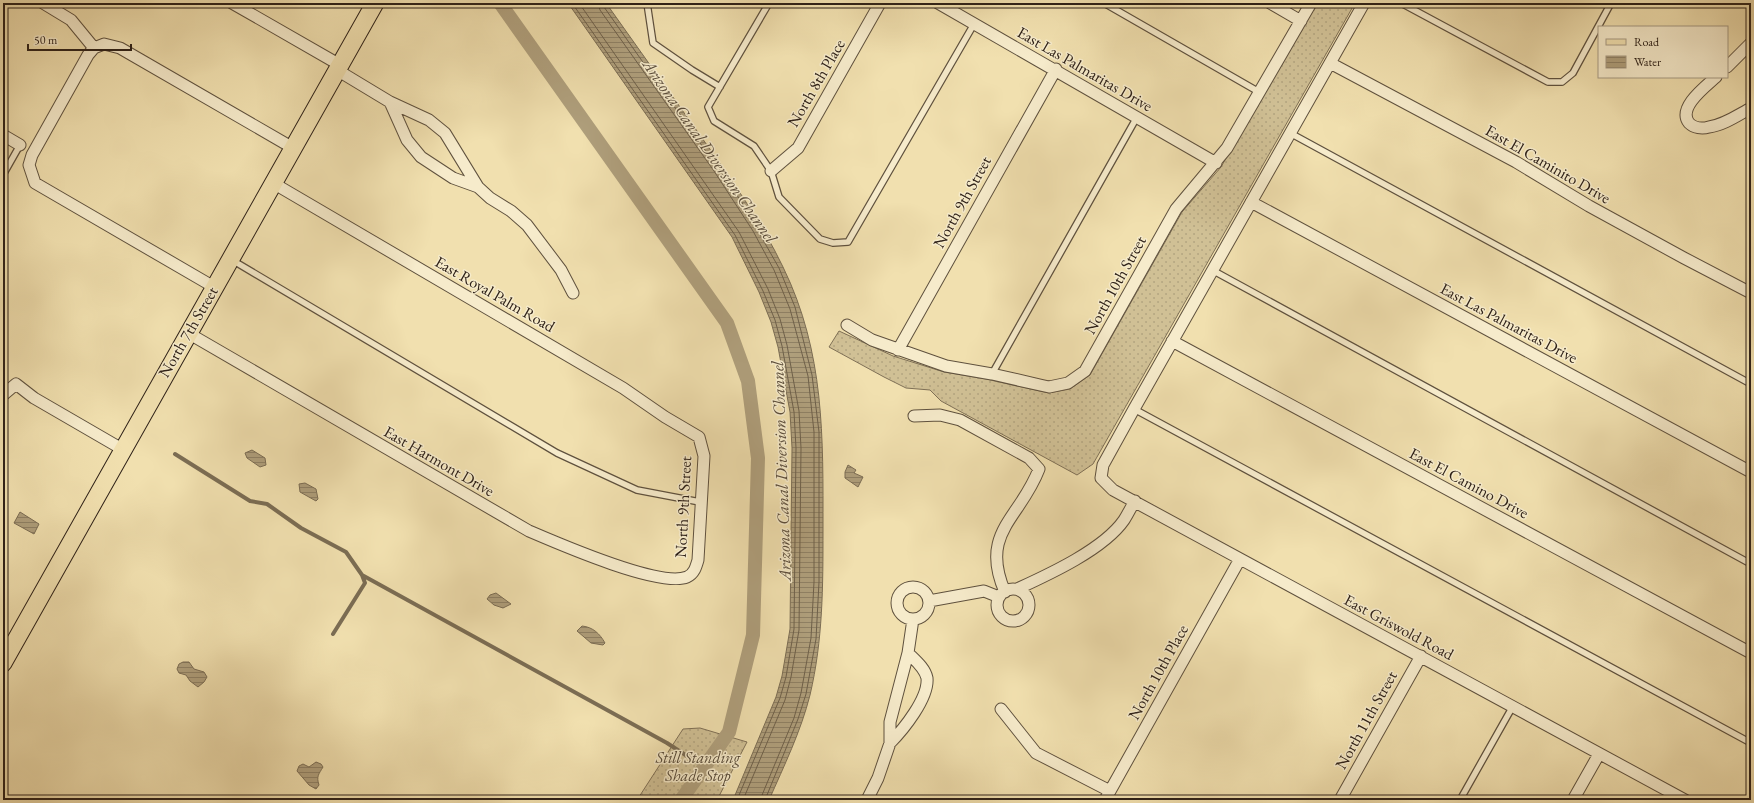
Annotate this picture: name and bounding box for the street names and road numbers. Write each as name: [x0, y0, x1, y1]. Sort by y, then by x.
street label: East Las Palmaritas Drive: [1014, 22, 1156, 116]
street label: North 8th Place: [782, 35, 850, 131]
street label: East El Caminito Drive: [1482, 120, 1614, 208]
street label: North 9th Street: [928, 152, 996, 252]
street label: North 10th Street: [1079, 232, 1151, 338]
street label: East Royal Palm Road: [431, 251, 559, 337]
street label: East Las Palmaritas Drive: [1437, 278, 1581, 368]
street label: North 7th Street: [153, 283, 223, 381]
street label: East Harmont Drive: [380, 421, 498, 501]
street label: East El Camino Drive: [1406, 443, 1532, 523]
street label: North 9th Street: [670, 456, 696, 558]
street label: East Griswold Road: [1340, 589, 1458, 665]
street label: North 10th Place: [1123, 621, 1193, 723]
street label: North 11th Street: [1330, 667, 1402, 773]

